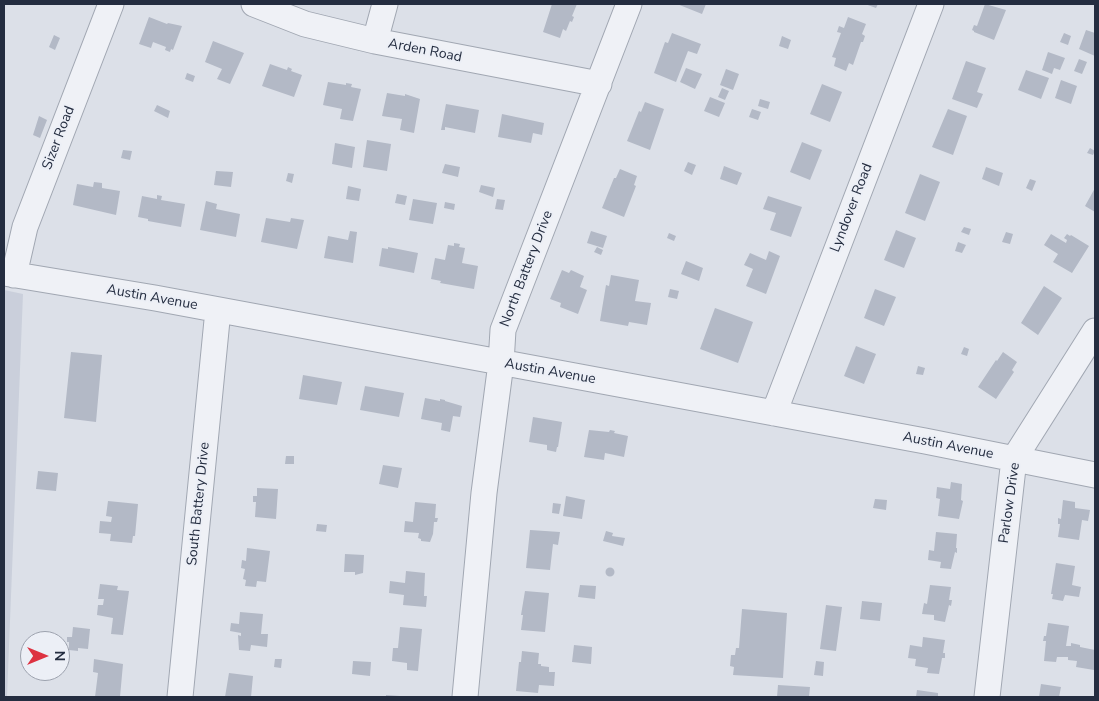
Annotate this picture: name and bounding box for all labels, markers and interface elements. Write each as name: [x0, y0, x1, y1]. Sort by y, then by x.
street label: Arden Road: [387, 36, 463, 66]
street label: Sizer Road: [39, 104, 79, 172]
street label: Lyndover Road: [827, 161, 877, 255]
street label: North Battery Drive: [497, 208, 557, 330]
street label: Austin Avenue: [105, 282, 199, 314]
street label: Austin Avenue: [503, 356, 597, 388]
street label: Austin Avenue: [901, 429, 995, 463]
street label: South Battery Drive: [184, 441, 214, 567]
street label: Parlow Drive: [996, 462, 1024, 544]
north arrow: [20, 631, 70, 681]
text: N: [50, 651, 69, 661]

